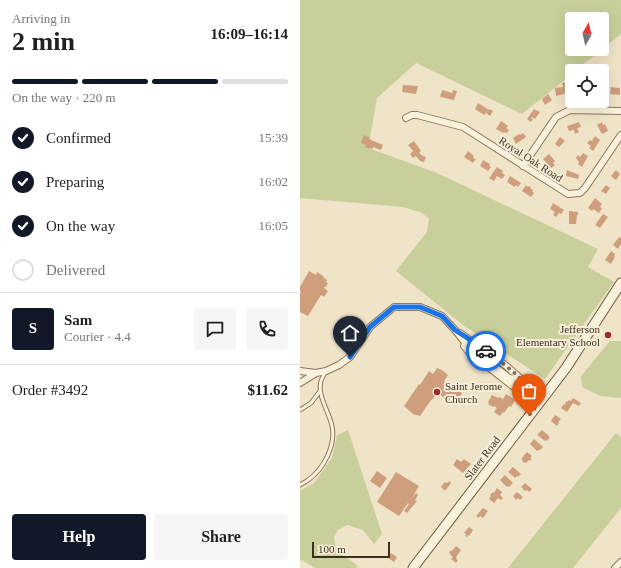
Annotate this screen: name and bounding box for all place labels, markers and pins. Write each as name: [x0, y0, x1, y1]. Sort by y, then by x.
pin: [333, 316, 367, 357]
place label: Jefferson Elementary School: [516, 323, 600, 348]
marker: Jefferson Elementary School: [603, 330, 613, 340]
pin: [512, 374, 546, 415]
place label: Saint Jerome Church: [445, 380, 502, 405]
marker: Saint Jerome Church: [432, 387, 442, 397]

